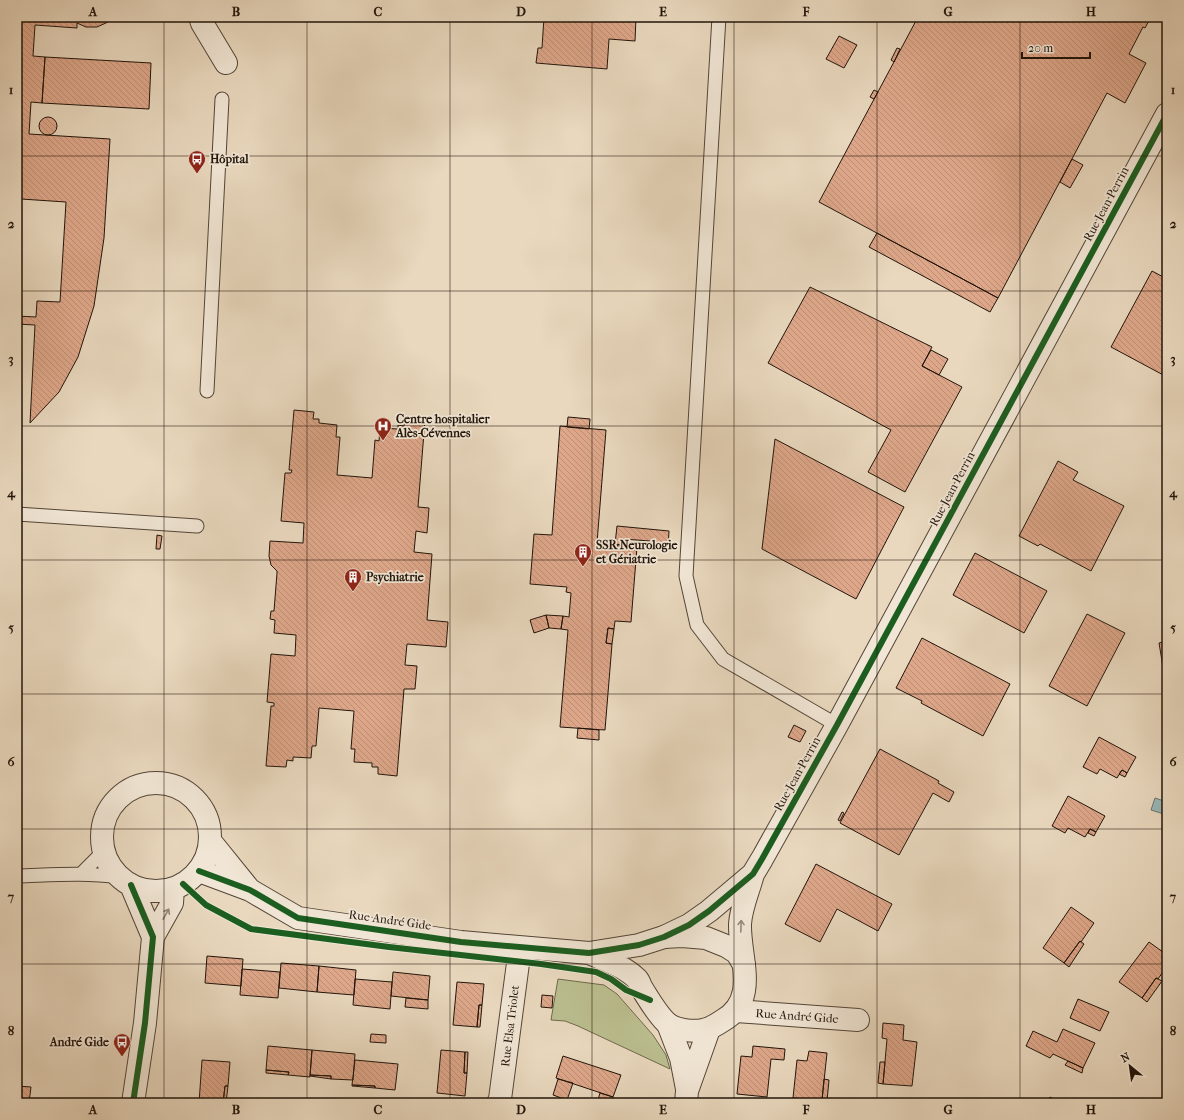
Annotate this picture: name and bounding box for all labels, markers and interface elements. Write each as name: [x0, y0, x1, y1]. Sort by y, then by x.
text: A: [88, 4, 98, 19]
text: B: [232, 4, 241, 19]
text: C: [374, 4, 383, 19]
text: D: [516, 4, 526, 19]
text: E: [659, 4, 667, 19]
text: F: [802, 4, 810, 19]
text: G: [943, 4, 953, 19]
text: H: [1086, 4, 1097, 19]
scale bar: [1022, 34, 1090, 60]
text: 20 m: [1028, 41, 1053, 55]
text: 1: [9, 82, 14, 97]
text: 1: [1171, 82, 1176, 97]
bus stop icon: Hôpital: [187, 149, 207, 174]
place label: Hôpital: [210, 152, 249, 167]
street label: Rue Jean Perrin: [1080, 164, 1132, 244]
text: 2: [8, 216, 15, 231]
text: 2: [1170, 216, 1177, 231]
text: 3: [8, 351, 14, 367]
text: 3: [1170, 351, 1176, 367]
place label: Centre hospitalier Alès-Cévennes: [395, 412, 490, 440]
hospital icon: Centre hospitalier Alès-Cévennes: [373, 416, 393, 441]
street label: Rue Jean Perrin: [926, 449, 978, 529]
text: 4: [6, 485, 16, 501]
text: 4: [1168, 485, 1178, 501]
place label: SSR Neurologie et Gériatrie: [596, 538, 678, 566]
building icon: SSR Neurologie et Gériatrie: [573, 542, 593, 567]
building icon: Psychiatrie: [343, 567, 363, 592]
place label: Psychiatrie: [366, 570, 424, 585]
text: 5: [8, 620, 14, 635]
text: 5: [1170, 620, 1176, 635]
street label: Rue Jean Perrin: [771, 734, 823, 814]
text: 6: [7, 754, 15, 769]
text: 6: [1169, 754, 1177, 769]
text: 7: [7, 889, 15, 904]
text: 7: [1169, 889, 1177, 904]
street label: Rue André Gide: [348, 907, 432, 933]
one-way arrow: [162, 908, 170, 920]
one-way arrow: [737, 920, 745, 933]
street label: Rue Elsa Triolet: [498, 984, 522, 1068]
street label: Rue André Gide: [755, 1006, 839, 1026]
text: 8: [8, 1023, 15, 1038]
text: 8: [1170, 1023, 1177, 1038]
bus stop icon: André Gide: [112, 1032, 132, 1057]
place label: André Gide: [49, 1035, 109, 1049]
north arrow: [1110, 1046, 1150, 1086]
text: N: [1119, 1050, 1133, 1065]
text: A: [88, 1102, 98, 1117]
text: B: [232, 1102, 241, 1117]
text: C: [374, 1102, 383, 1117]
text: D: [516, 1102, 526, 1117]
text: E: [659, 1102, 667, 1117]
text: F: [802, 1102, 810, 1117]
text: G: [943, 1102, 953, 1117]
text: H: [1086, 1102, 1097, 1117]

